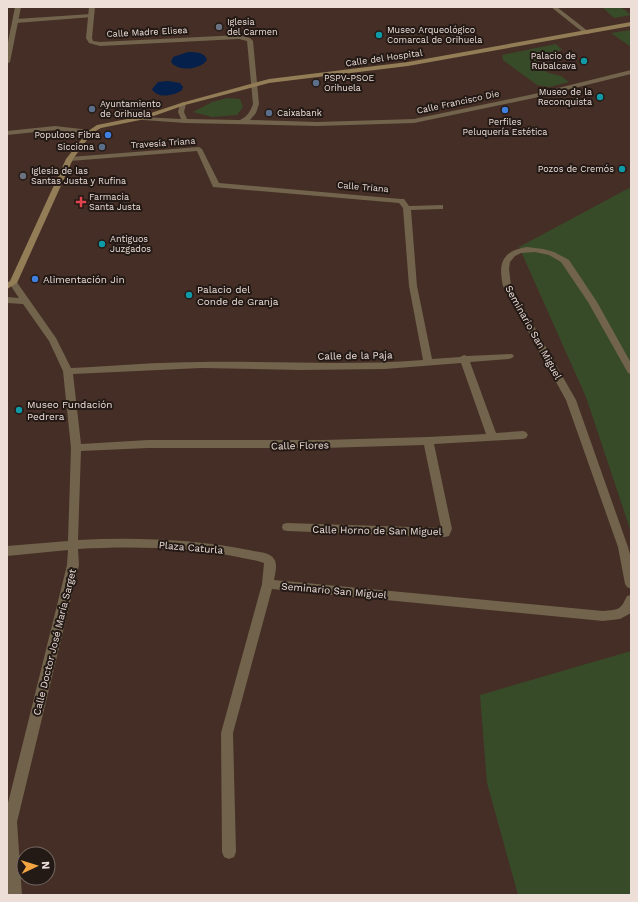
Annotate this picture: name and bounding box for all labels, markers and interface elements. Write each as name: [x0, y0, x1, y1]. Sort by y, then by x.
place label: Iglesia del Carmen: [227, 17, 278, 37]
marker: Iglesia del Carmen: [214, 22, 224, 32]
street label: Calle Madre Elisea: [106, 25, 188, 39]
place label: Museo Arqueológico Comarcal de Orihuela: [387, 25, 482, 45]
marker: Museo Arqueológico Comarcal de Orihuela: [374, 30, 384, 40]
street label: Calle del Hospital: [345, 48, 423, 68]
place label: Palacio de Rubalcava: [531, 51, 576, 71]
marker: Palacio de Rubalcava: [579, 56, 589, 66]
place label: PSPV-PSOE Orihuela: [324, 73, 375, 93]
marker: PSPV-PSOE Orihuela: [311, 78, 321, 88]
place label: Museo de la Reconquista: [538, 87, 592, 107]
street label: Calle Francisco Die: [416, 88, 500, 116]
marker: Museo de la Reconquista: [595, 92, 605, 102]
place label: Ayuntamiento de Orihuela: [100, 99, 161, 119]
marker: Ayuntamiento de Orihuela: [87, 104, 97, 114]
marker: Perfiles Peluquería Estética: [500, 105, 510, 115]
marker: Caixabank: [264, 108, 274, 118]
place label: Caixabank: [277, 108, 322, 118]
place label: Perfiles Peluquería Estética: [463, 117, 547, 137]
place label: Populoos Fibra: [34, 130, 100, 140]
marker: Populoos Fibra: [103, 130, 113, 140]
street label: Travesía Triana: [130, 136, 196, 150]
place label: Sicciona: [57, 142, 94, 152]
marker: Sicciona: [97, 142, 107, 152]
place label: Pozos de Cremós: [538, 164, 614, 174]
marker: Pozos de Cremós: [617, 164, 627, 174]
place label: Iglesia de las Santas Justa y Rufina: [31, 166, 126, 186]
marker: Iglesia de las Santas Justa y Rufina: [18, 171, 28, 181]
street label: Calle Triana: [337, 180, 389, 194]
place label: Farmacia Santa Justa: [89, 192, 141, 212]
marker: Farmacia Santa Justa: [76, 197, 86, 207]
place label: Antiguos Juzgados: [110, 234, 151, 254]
marker: Antiguos Juzgados: [97, 239, 107, 249]
marker: Alimentación Jin: [30, 274, 40, 284]
place label: Alimentación Jin: [43, 274, 125, 285]
street label: Seminario San Miguel: [503, 283, 564, 381]
place label: Palacio del Conde de Granja: [197, 284, 279, 307]
marker: Palacio del Conde de Granja: [184, 290, 194, 300]
street label: Calle de la Paja: [317, 349, 393, 362]
place label: Museo Fundación Pedrera: [27, 399, 113, 422]
marker: Museo Fundación Pedrera: [14, 405, 24, 415]
street label: Calle Flores: [271, 439, 329, 452]
street label: Calle Horno de San Miguel: [312, 524, 442, 537]
street label: Plaza Caturla: [158, 539, 224, 556]
street label: Calle Doctor José María Sarget: [31, 567, 78, 716]
street label: Seminario San Miguel: [281, 580, 387, 601]
north arrow: [16, 846, 56, 886]
text: N: [39, 861, 52, 870]

